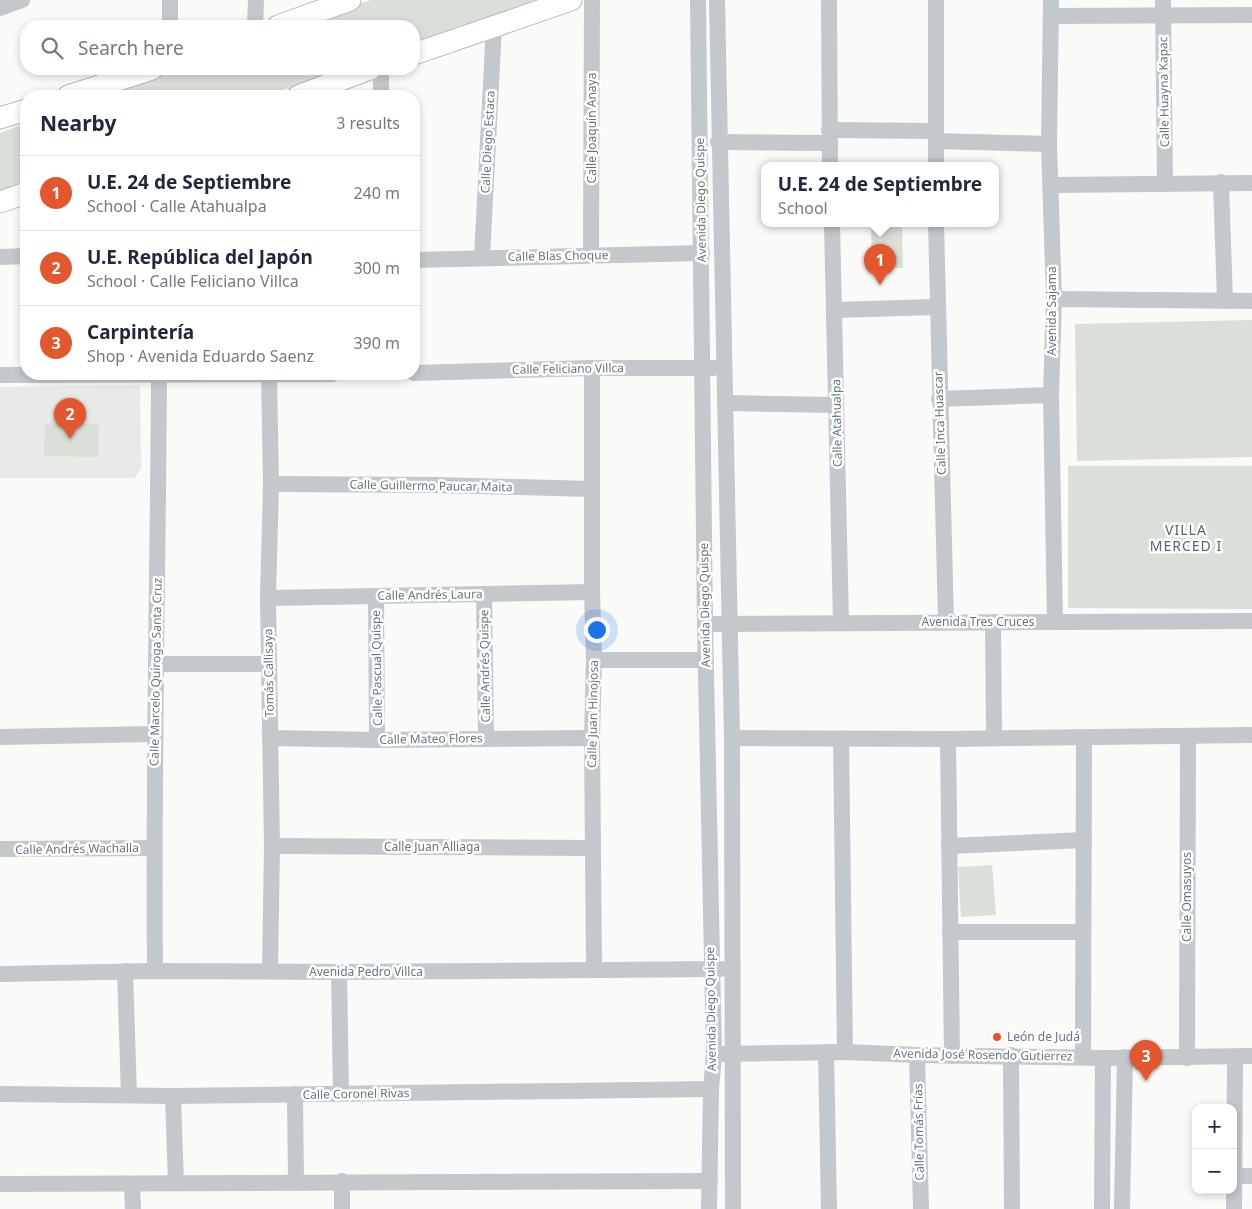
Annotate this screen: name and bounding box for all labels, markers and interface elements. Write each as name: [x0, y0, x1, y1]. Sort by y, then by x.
search box: [20, 20, 420, 75]
icon: search: [38, 34, 66, 62]
text: Search here: [78, 35, 184, 61]
street label: Calle Huayna Kapac: [1154, 36, 1173, 148]
street label: Calle Joaquín Anaya: [583, 73, 600, 183]
street label: Calle Diego Estaca: [476, 90, 499, 194]
text: Nearby: [40, 109, 116, 137]
text: 3 results: [336, 112, 400, 134]
street label: Avenida Diego Quispe: [691, 137, 710, 262]
popup: [761, 162, 999, 227]
text: U.E. 24 de Septiembre: [87, 169, 291, 195]
text: U.E. 24 de Septiembre: [778, 171, 982, 197]
text: 1: [51, 182, 61, 204]
text: 240 m: [353, 182, 400, 204]
text: School · Calle Atahualpa: [87, 195, 267, 217]
text: School: [778, 197, 828, 219]
text: U.E. República del Japón: [87, 244, 313, 270]
pin: 1: [864, 244, 896, 285]
street label: Calle Blas Choque: [507, 246, 609, 265]
text: 2: [51, 257, 61, 279]
text: 300 m: [353, 257, 400, 279]
street label: Avenida Sajama: [1043, 266, 1060, 356]
text: School · Calle Feliciano Villca: [87, 270, 299, 292]
text: Carpintería: [87, 319, 194, 345]
text: 3: [51, 332, 61, 354]
text: 390 m: [353, 332, 400, 354]
text: Shop · Avenida Eduardo Saenz: [87, 345, 314, 367]
street label: Calle Feliciano Villca: [512, 359, 624, 378]
street label: Calle Inca Huascar: [929, 371, 950, 475]
street label: Calle Atahualpa: [827, 379, 846, 467]
pin: 2: [54, 398, 86, 439]
street label: Calle Guillermo Paucar Maita: [349, 476, 513, 495]
district label: VILLA MERCED I: [1150, 520, 1222, 555]
street label: Avenida Diego Quispe: [695, 542, 714, 667]
street label: Calle Marcelo Quiroga Santa Cruz: [145, 577, 166, 766]
street label: Calle Andrés Laura: [377, 585, 483, 604]
street label: Calle Andrés Quispe: [475, 609, 494, 723]
street label: Calle Pascual Quispe: [367, 610, 386, 726]
street label: Avenida Tres Cruces: [922, 613, 1035, 630]
your location: [584, 617, 610, 643]
street label: Tomás Callisaya: [259, 628, 278, 718]
street label: Calle Juan Hinojosa: [583, 660, 602, 768]
street label: Calle Mateo Flores: [379, 729, 483, 748]
street label: Calle Juan Alliaga: [384, 838, 480, 855]
street label: Calle Andrés Wachalla: [15, 839, 139, 858]
street label: Calle Omasuyos: [1178, 852, 1195, 942]
street label: Avenida Diego Quispe: [701, 946, 720, 1071]
street label: Avenida Pedro Villca: [309, 963, 423, 980]
place label: León de Judá: [1007, 1028, 1080, 1045]
marker: León de Judá: [991, 1031, 1003, 1043]
pin: 3: [1130, 1040, 1162, 1081]
street label: Avenida José Rosendo Gutierrez: [893, 1044, 1073, 1065]
street label: Calle Tomás Frías: [909, 1083, 928, 1181]
street label: Calle Coronel Rivas: [302, 1084, 410, 1103]
map controls: [1192, 1104, 1237, 1194]
button: +: [1192, 1104, 1237, 1149]
button: −: [1192, 1149, 1237, 1194]

